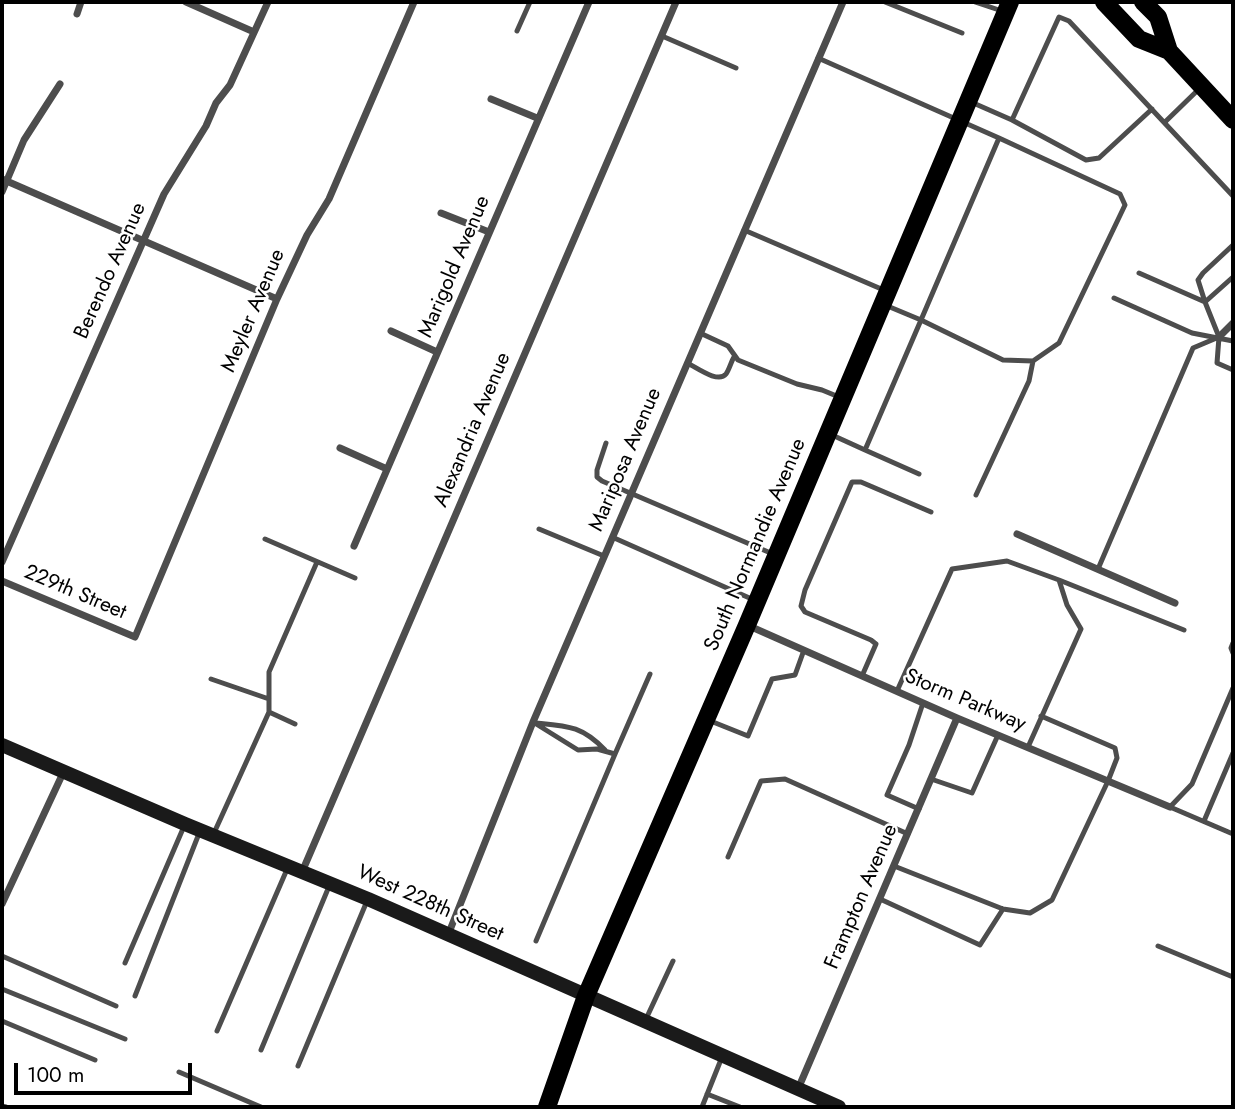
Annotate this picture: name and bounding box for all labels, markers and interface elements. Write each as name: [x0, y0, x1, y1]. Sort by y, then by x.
street label: Marigold Avenue: [414, 192, 496, 342]
street label: Berendo Avenue: [70, 199, 152, 343]
street label: Meyler Avenue: [217, 246, 291, 376]
street label: Alexandria Avenue: [429, 349, 517, 511]
street label: Mariposa Avenue: [584, 384, 668, 536]
street label: South Normandie Avenue: [700, 435, 812, 655]
street label: 229th Street: [20, 560, 130, 626]
street label: Storm Parkway: [901, 664, 1029, 738]
street label: Frampton Avenue: [820, 821, 904, 973]
street label: West 228th Street: [353, 860, 507, 948]
scale bar: [18, 1050, 196, 1094]
text: 100 m: [27, 1060, 84, 1090]

